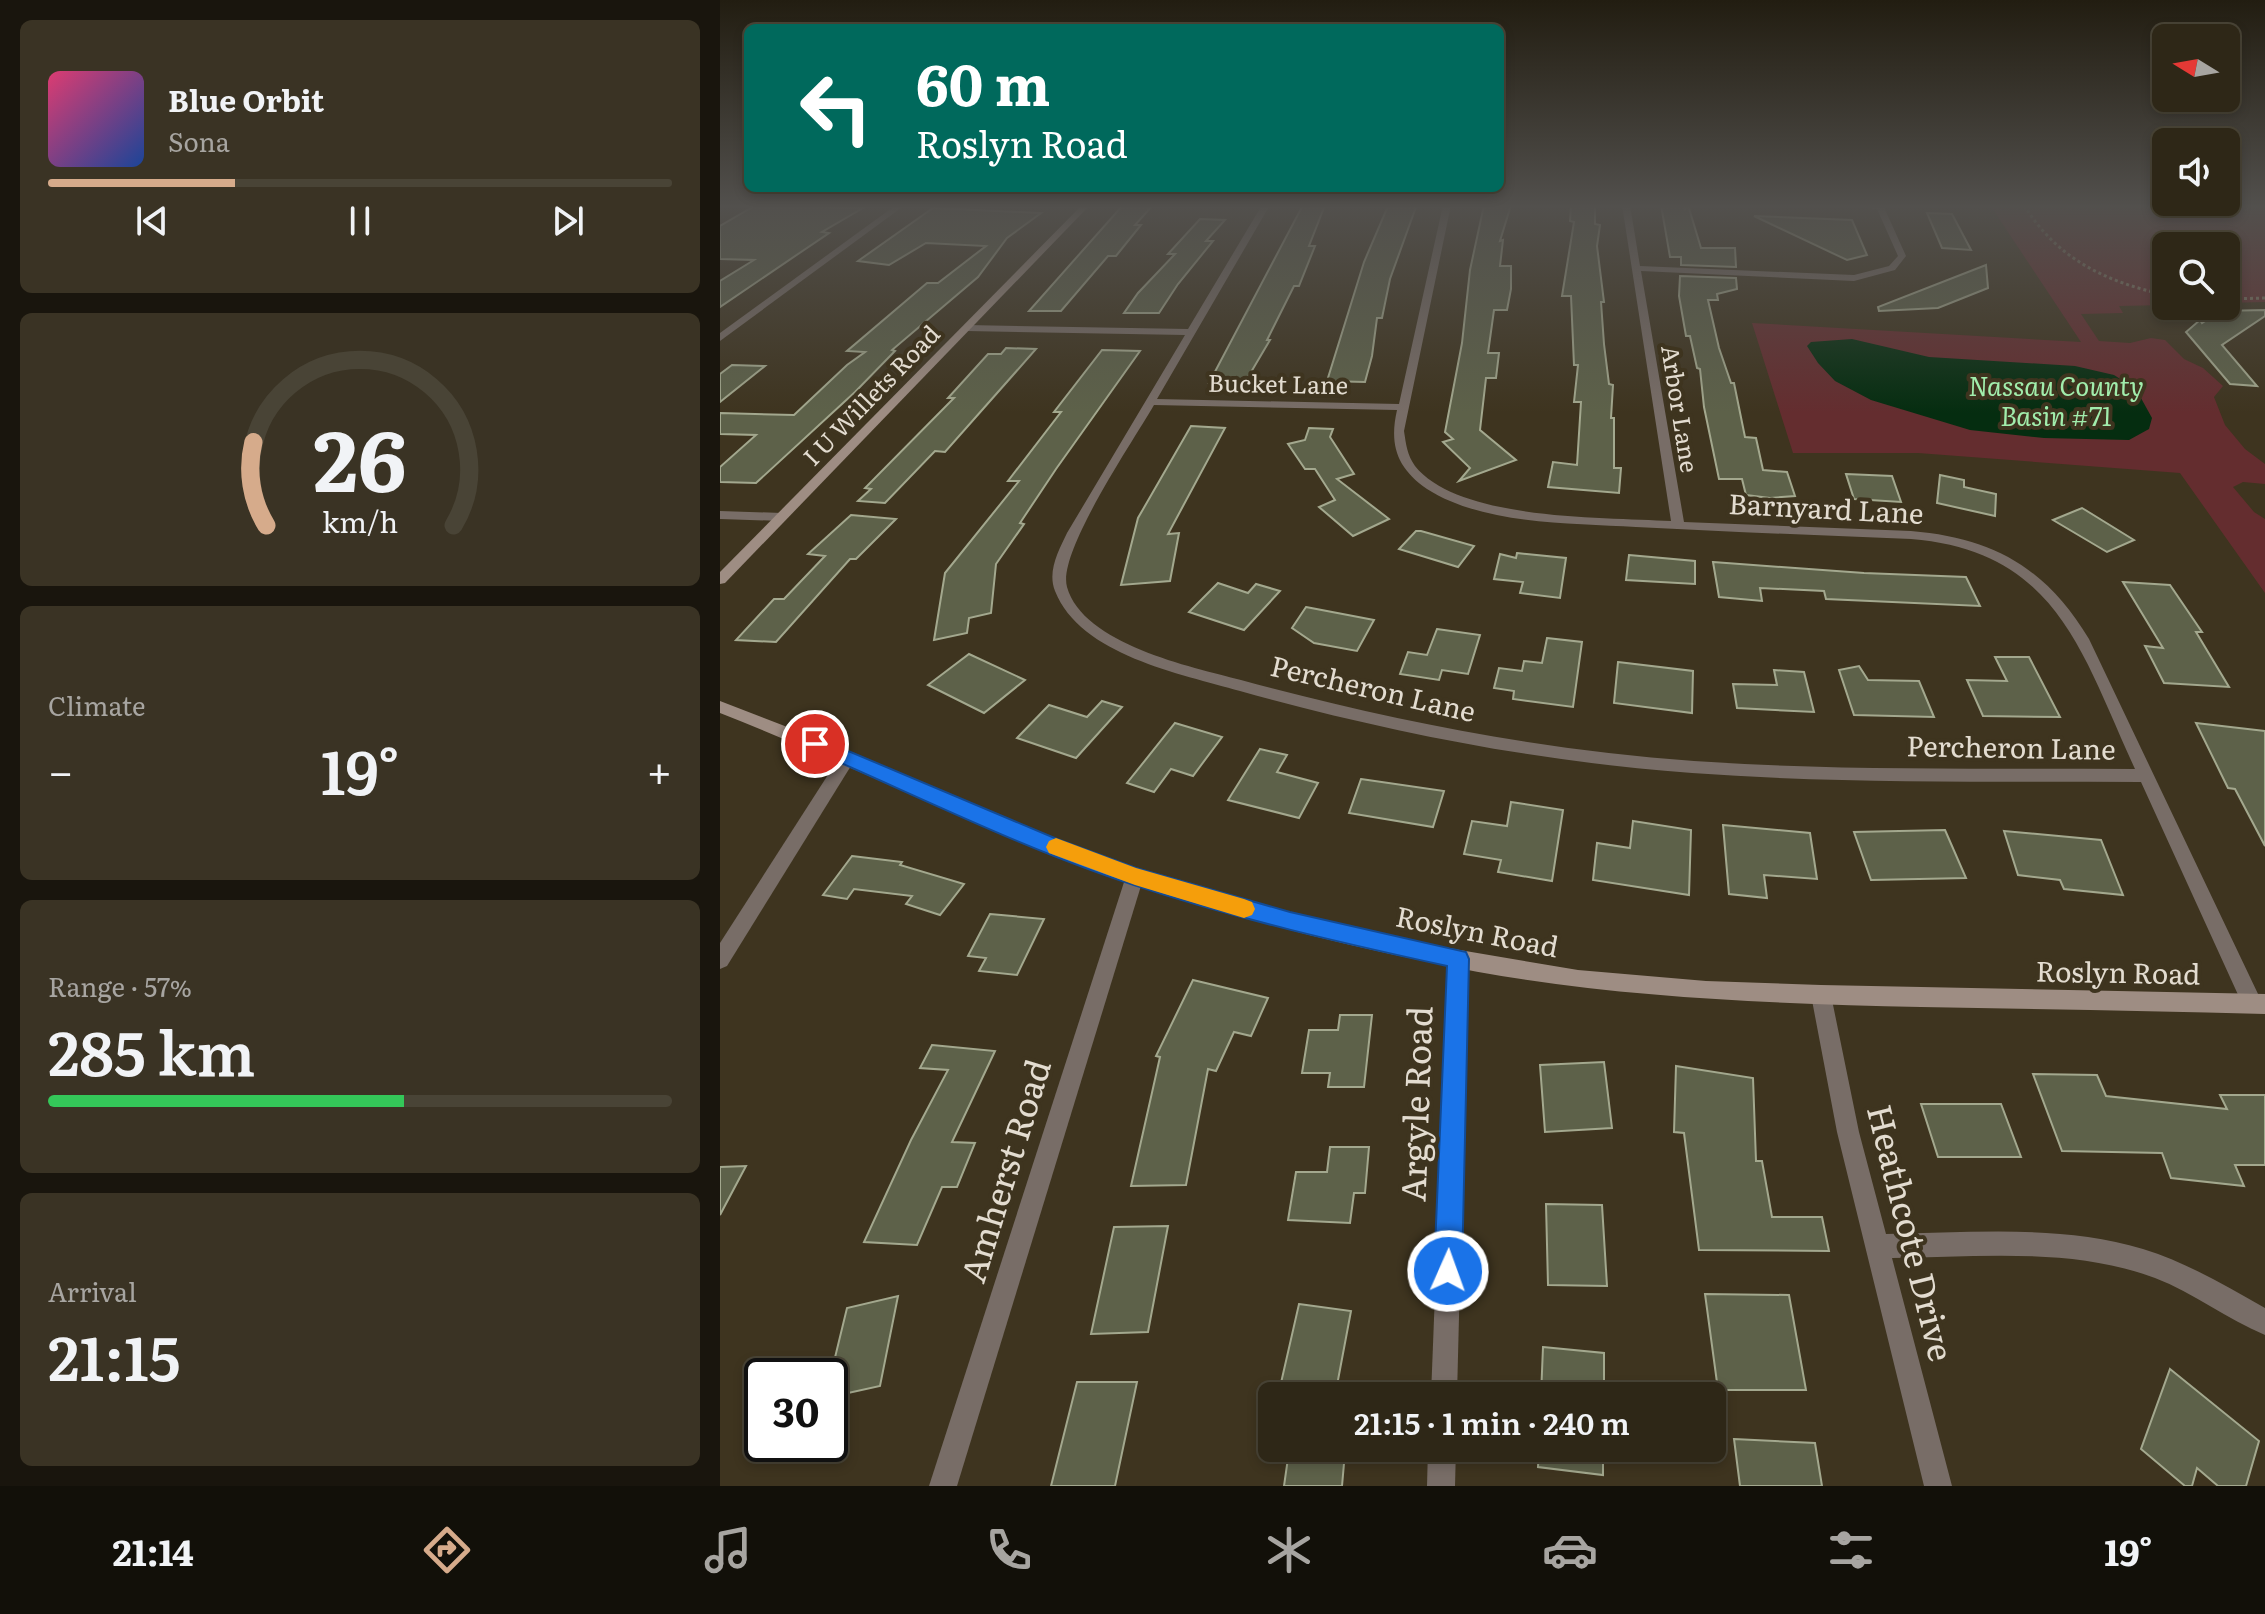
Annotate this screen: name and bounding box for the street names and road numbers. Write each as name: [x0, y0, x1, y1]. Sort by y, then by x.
street label: I U Willets Road: [794, 316, 947, 472]
street label: Arbor Lane: [1654, 342, 1709, 475]
street label: Bucket Lane: [1208, 364, 1348, 401]
street label: Barnyard Lane: [1727, 481, 1925, 533]
street label: Percheron Lane: [1267, 643, 1480, 731]
street label: Percheron Lane: [1906, 723, 2116, 769]
street label: Roslyn Road: [1393, 894, 1562, 966]
street label: Roslyn Road: [2035, 949, 2201, 993]
street label: Argyle Road: [1386, 1005, 1442, 1203]
street label: Amherst Road: [945, 1052, 1061, 1288]
street label: Heathcote Drive: [1857, 1099, 1969, 1366]

